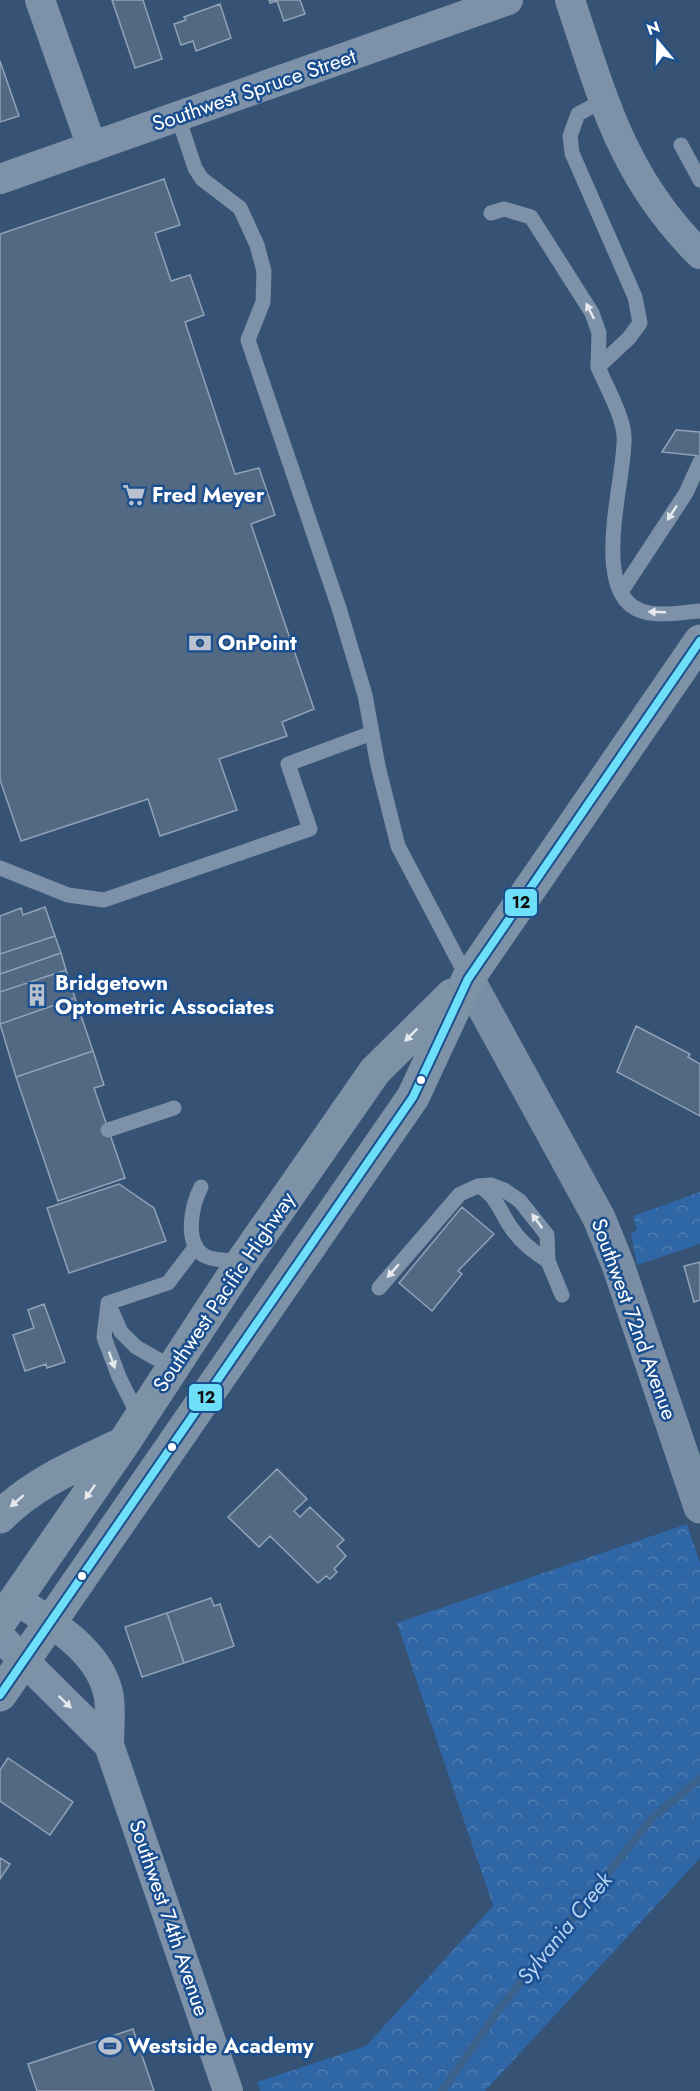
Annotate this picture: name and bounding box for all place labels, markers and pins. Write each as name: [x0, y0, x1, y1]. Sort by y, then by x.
place label: Fred Meyer: [152, 480, 265, 510]
supermarket icon: Fred Meyer: [121, 482, 147, 508]
place label: OnPoint: [218, 628, 297, 658]
bank icon: OnPoint: [187, 630, 213, 656]
place label: Bridgetown Optometric Associates: [55, 968, 274, 1022]
building icon: Bridgetown Optometric Associates: [24, 982, 50, 1008]
unlabelled marker: [415, 1074, 427, 1086]
unlabelled marker: [166, 1441, 178, 1453]
unlabelled marker: [76, 1570, 88, 1582]
place label: Westside Academy: [128, 2031, 315, 2061]
sports icon: Westside Academy: [97, 2033, 123, 2059]

